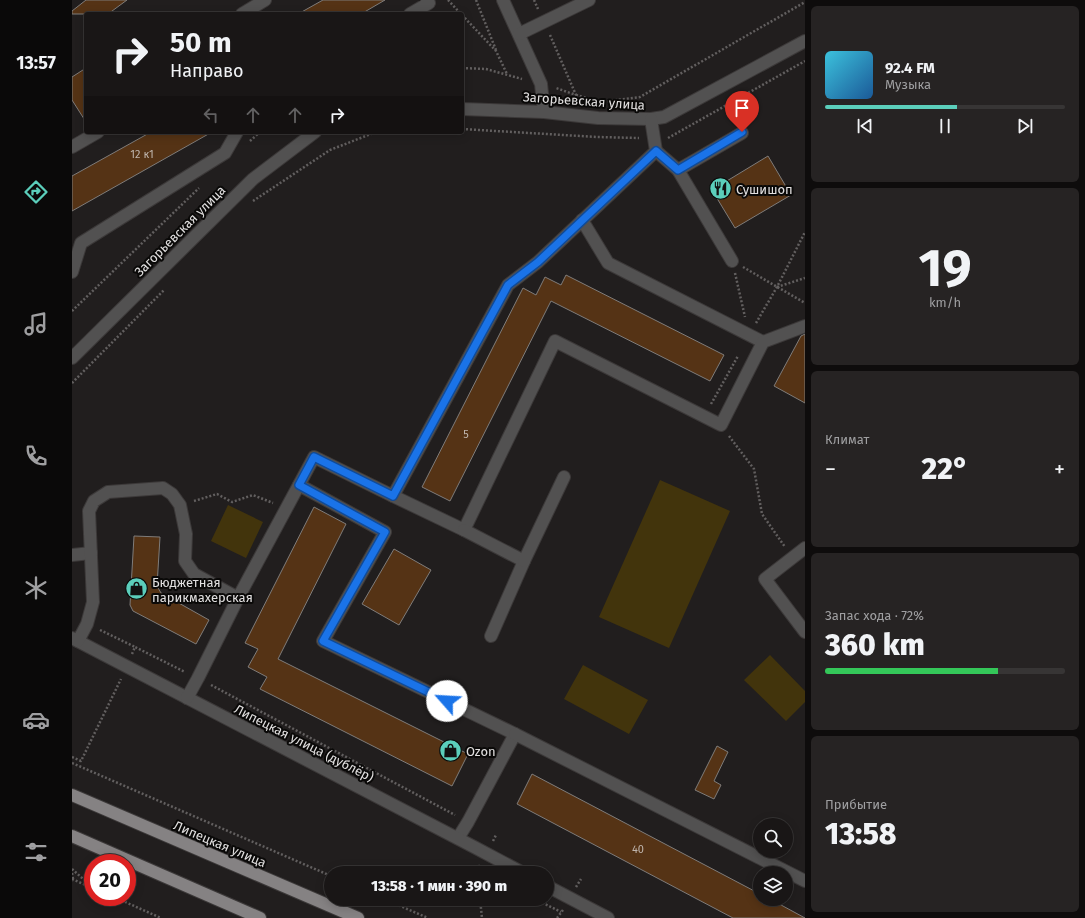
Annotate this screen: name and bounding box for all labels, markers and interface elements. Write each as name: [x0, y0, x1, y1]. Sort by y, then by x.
text: 50 m: [170, 26, 232, 59]
icon: right: [104, 28, 156, 80]
text: 13:57: [16, 52, 56, 74]
text: 92.4 FM: [885, 59, 935, 77]
text: Направо: [170, 60, 244, 82]
text: Музыка: [885, 77, 931, 92]
street label: Загорьевская улица: [523, 89, 645, 113]
pin: [725, 91, 759, 132]
icon: arrive: [731, 97, 753, 119]
icon: left: [200, 104, 222, 126]
icon: ahead: [242, 104, 264, 126]
icon: ahead: [284, 104, 306, 126]
icon: right: [326, 104, 348, 126]
icon: previous: [854, 115, 876, 137]
icon: pause: [934, 115, 956, 137]
icon: next: [1014, 115, 1036, 137]
house number: 12 к1: [130, 148, 154, 161]
restaurant icon: Сушишоп: [707, 176, 733, 202]
icon: directions: [22, 178, 50, 206]
place label: Сушишоп: [736, 182, 793, 197]
street label: Загорьевская улица: [132, 183, 228, 279]
text: 19: [918, 237, 972, 300]
text: km/h: [929, 295, 961, 310]
icon: music: [22, 310, 50, 338]
house number: 5: [463, 428, 469, 441]
text: Климат: [825, 432, 869, 447]
icon: phone: [22, 442, 50, 470]
text: 22°: [922, 451, 969, 487]
text: −: [825, 456, 836, 483]
text: +: [1054, 456, 1065, 483]
icon: climate: [22, 574, 50, 602]
place label: Бюджетная парикмахерская: [152, 575, 253, 605]
shop icon: Бюджетная парикмахерская: [124, 576, 150, 602]
text: Запас хода · 72%: [825, 608, 924, 623]
text: 360 km: [825, 627, 925, 663]
position arrow: [426, 680, 468, 722]
street label: Липецкая улица (дублёр): [232, 701, 376, 785]
icon: car: [22, 706, 50, 734]
shop icon: Ozon: [438, 738, 464, 764]
place label: Ozon: [466, 744, 496, 759]
text: Прибытие: [825, 797, 887, 812]
text: 13:58: [825, 816, 897, 852]
street label: Липецкая улица: [171, 818, 269, 870]
map controls: [753, 818, 793, 906]
button: search: [753, 818, 793, 858]
icon: filters: [22, 838, 50, 866]
house number: 40: [632, 843, 644, 856]
speed limit sign: 20: [84, 854, 136, 906]
button: layers: [753, 866, 793, 906]
text: 13:58 · 1 мин · 390 m: [371, 877, 507, 895]

